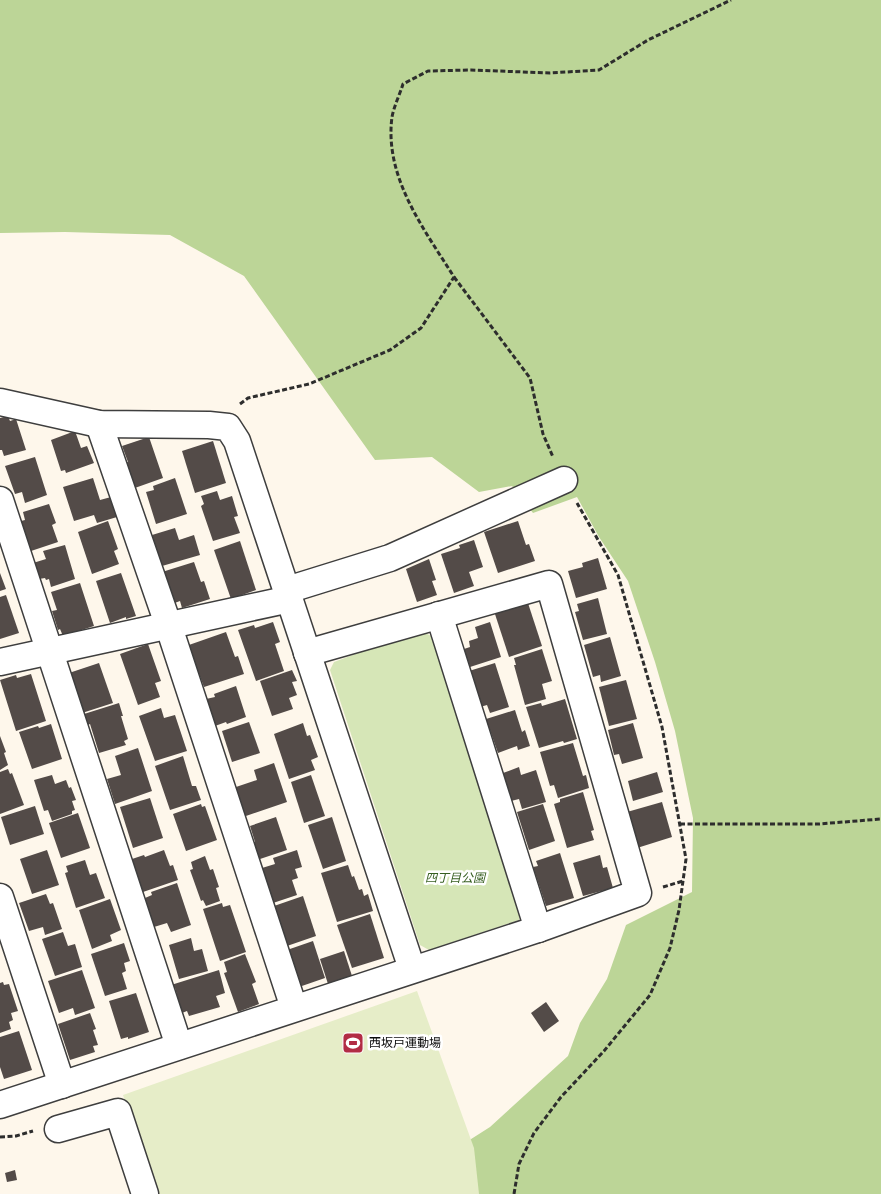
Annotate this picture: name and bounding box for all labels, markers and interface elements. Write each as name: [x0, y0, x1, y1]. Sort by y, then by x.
park label: 四丁目公園: [425, 871, 487, 885]
sports icon: 西坂戸運動場: [341, 1031, 365, 1055]
place label: 西坂戸運動場: [369, 1036, 441, 1050]

